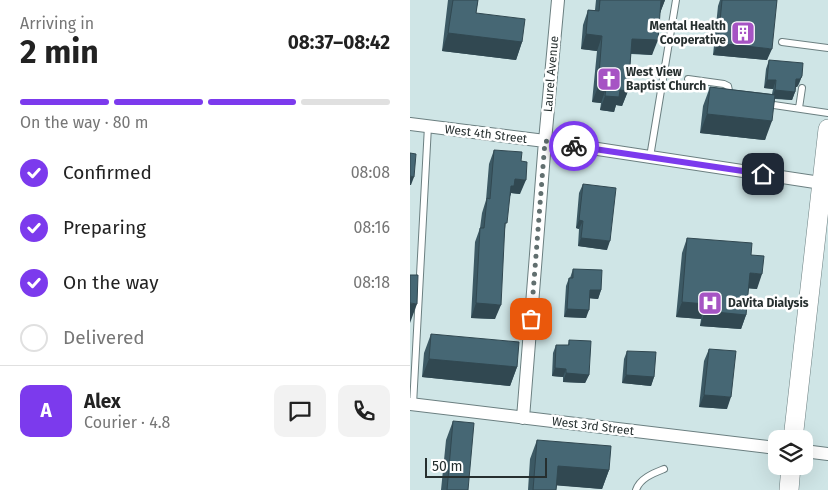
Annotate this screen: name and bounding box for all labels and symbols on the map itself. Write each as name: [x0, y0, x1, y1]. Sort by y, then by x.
place label: Mental Health Cooperative: [650, 19, 726, 47]
building icon: Mental Health Cooperative: [730, 20, 756, 46]
street label: Laurel Avenue: [541, 35, 561, 113]
place label: West View Baptist Church: [626, 65, 706, 93]
church icon: West View Baptist Church: [596, 66, 622, 92]
courier: [549, 121, 599, 171]
street label: West 4th Street: [444, 122, 529, 146]
pin: [742, 153, 784, 195]
hospital icon: DaVita Dialysis: [697, 290, 723, 316]
place label: DaVita Dialysis: [728, 296, 809, 310]
pin: [510, 298, 552, 340]
street label: West 3rd Street: [551, 414, 636, 438]
scale bar: [425, 455, 548, 478]

